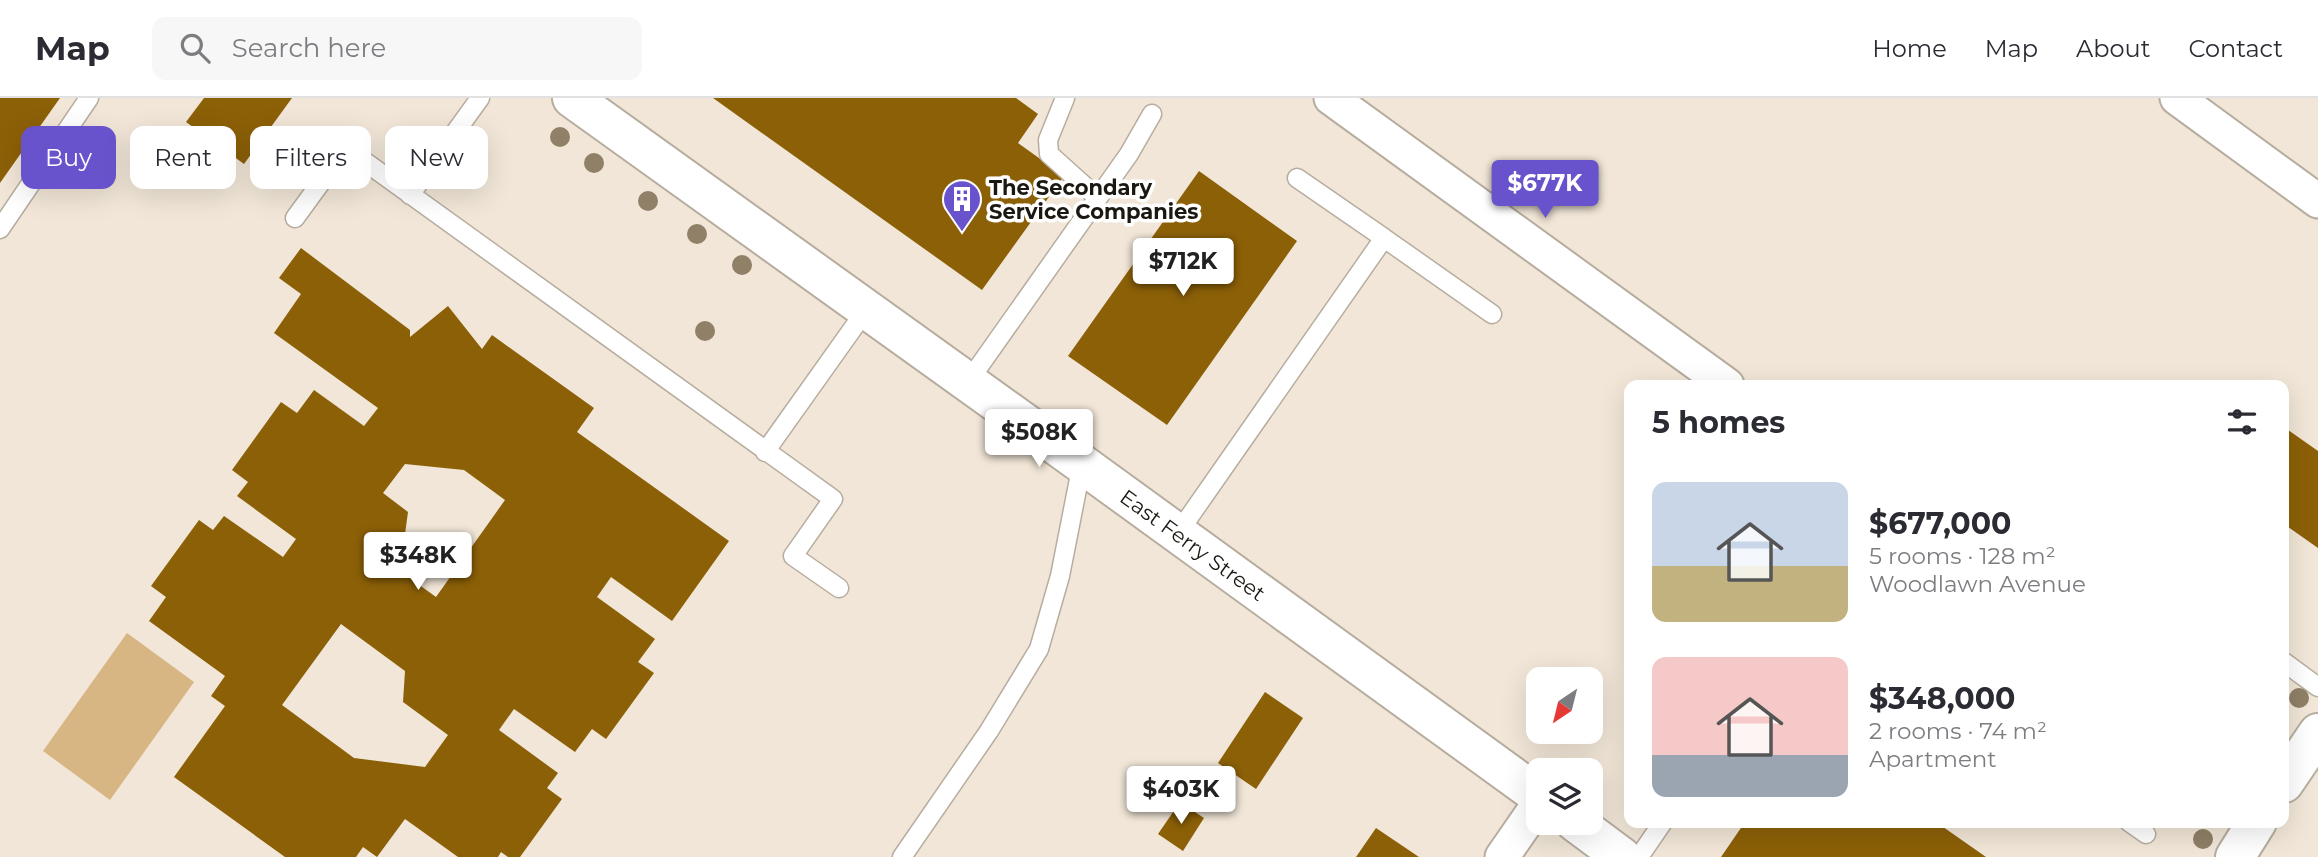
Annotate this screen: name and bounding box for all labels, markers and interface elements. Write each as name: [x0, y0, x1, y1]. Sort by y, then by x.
search box: [152, 17, 642, 80]
text: Map: [35, 28, 110, 68]
icon: search: [176, 29, 214, 67]
text: Search here: [232, 32, 386, 64]
text: Home: [1872, 34, 1947, 63]
text: Map: [1985, 34, 2038, 63]
text: About: [2076, 34, 2150, 63]
text: Contact: [2188, 34, 2283, 63]
chip: Buy: [21, 126, 116, 189]
chip: Rent: [130, 126, 236, 189]
chip: Filters: [250, 126, 371, 189]
chip: New: [385, 126, 488, 189]
pin: $677K: [1496, 160, 1594, 220]
text: $677K: [1508, 169, 1582, 197]
place label: The Secondary Service Companies: [989, 175, 1198, 224]
building icon: The Secondary Service Companies: [941, 178, 983, 233]
pin: $712K: [1134, 238, 1232, 298]
text: $712K: [1149, 247, 1217, 275]
icon: filters: [2223, 403, 2261, 441]
text: 5 homes: [1652, 404, 1785, 441]
pin: $508K: [990, 410, 1088, 469]
text: $508K: [1001, 418, 1077, 446]
street label: East Ferry Street: [1116, 484, 1270, 606]
text: $677,000: [1869, 505, 2011, 542]
icon: home: [1708, 510, 1792, 594]
pin: $348K: [369, 532, 467, 592]
text: $348K: [380, 541, 456, 569]
text: 5 rooms · 128 m²: [1869, 542, 2056, 570]
text: Woodlawn Avenue: [1869, 570, 2086, 598]
north arrow: [1526, 667, 1603, 744]
map controls: [1526, 667, 1603, 835]
text: $348,000: [1869, 680, 2015, 717]
icon: home: [1708, 685, 1792, 769]
text: 2 rooms · 74 m²: [1869, 717, 2047, 745]
text: Apartment: [1869, 745, 1997, 773]
button: layers: [1526, 758, 1603, 835]
pin: $403K: [1132, 766, 1230, 826]
text: $403K: [1143, 775, 1219, 803]

